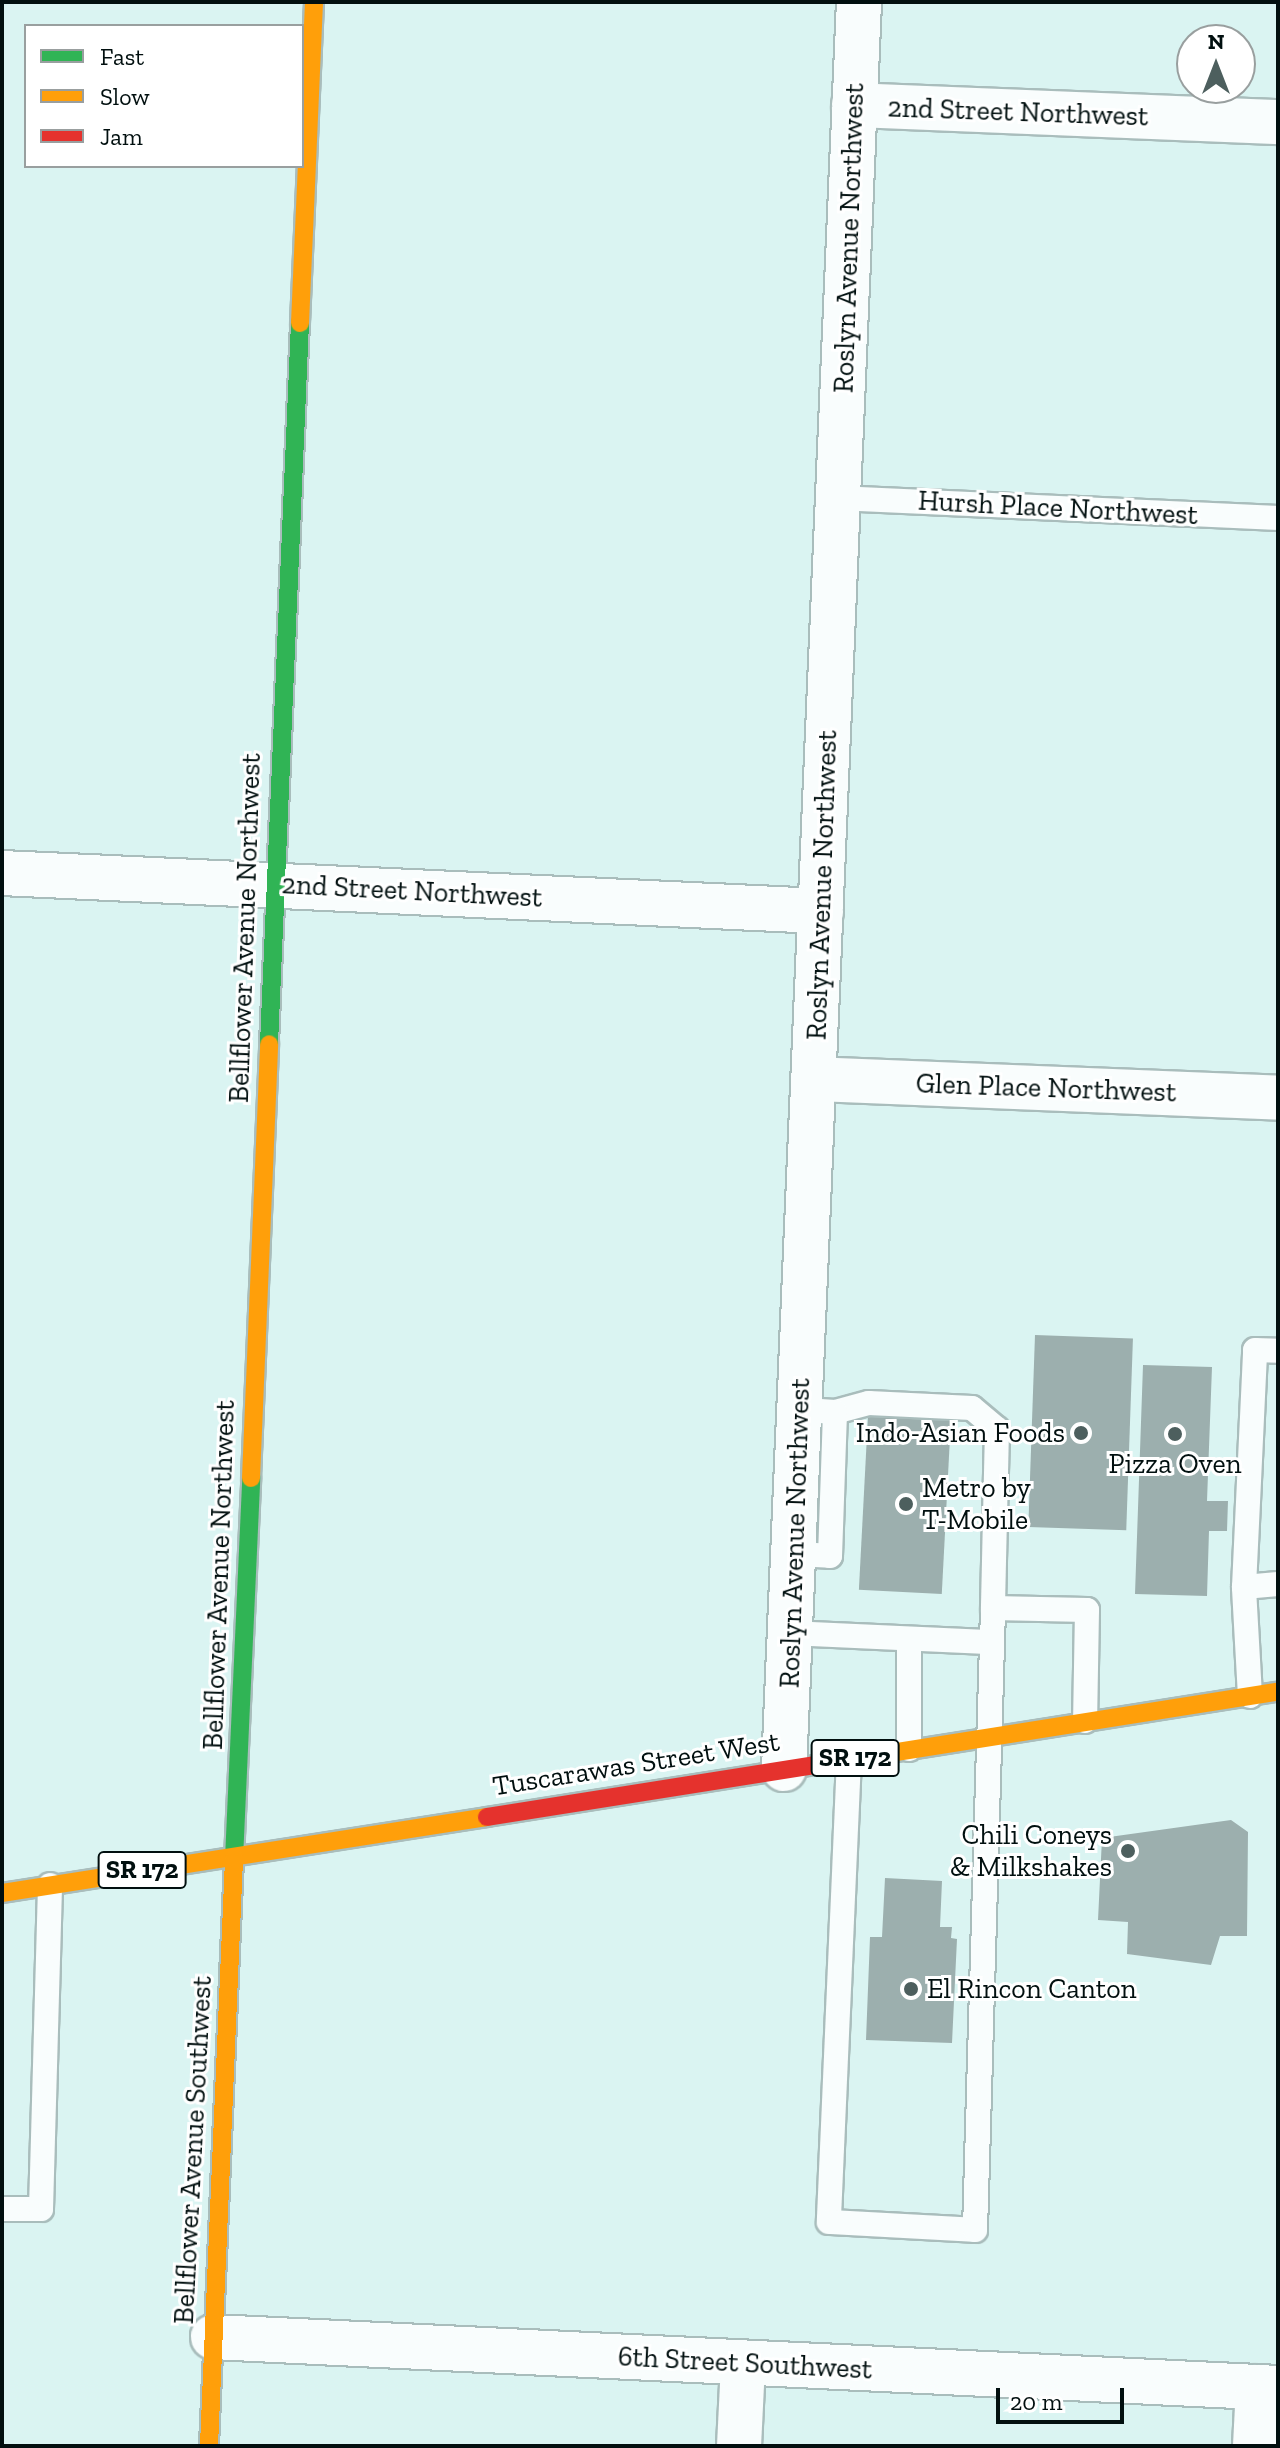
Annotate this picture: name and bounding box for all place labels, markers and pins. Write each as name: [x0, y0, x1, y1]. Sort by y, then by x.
place label: Indo-Asian Foods: [856, 1416, 1065, 1450]
marker: Indo-Asian Foods: [1072, 1424, 1090, 1442]
marker: Pizza Oven: [1166, 1425, 1184, 1443]
place label: Pizza Oven: [1108, 1447, 1242, 1481]
place label: Metro by T-Mobile: [922, 1471, 1031, 1537]
marker: Metro by T-Mobile: [897, 1495, 915, 1513]
place label: Chili Coneys & Milkshakes: [950, 1818, 1112, 1884]
marker: Chili Coneys & Milkshakes: [1119, 1842, 1137, 1860]
place label: El Rincon Canton: [927, 1972, 1137, 2006]
marker: El Rincon Canton: [902, 1980, 920, 1998]

